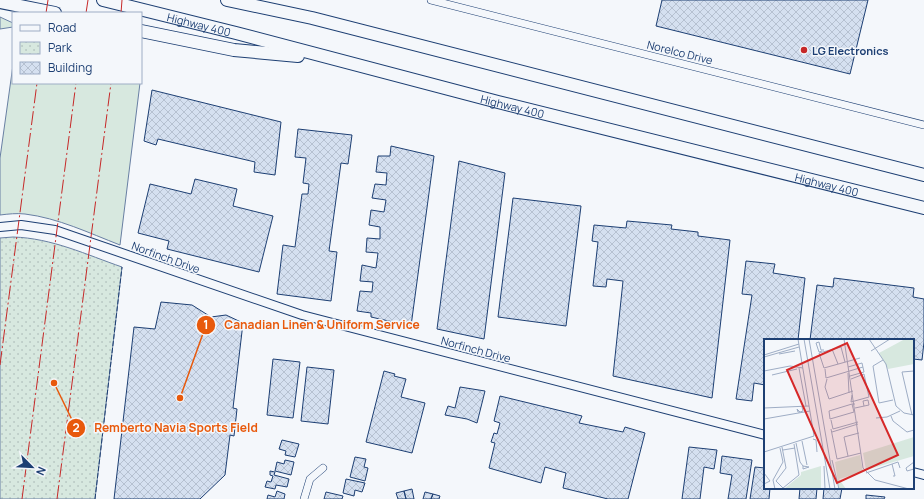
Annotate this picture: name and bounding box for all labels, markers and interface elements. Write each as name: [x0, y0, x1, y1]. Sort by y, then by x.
street label: Highway 400: [166, 9, 232, 39]
legend: [12, 12, 142, 84]
text: Road: [48, 19, 76, 36]
street label: Norelco Drive: [646, 37, 715, 68]
text: Park: [48, 39, 73, 56]
place label: LG Electronics: [812, 43, 889, 58]
marker: LG Electronics: [799, 45, 809, 55]
text: Building: [48, 59, 92, 76]
street label: Highway 400: [479, 90, 546, 121]
street label: Highway 400: [794, 169, 860, 199]
street label: Norfinch Drive: [130, 238, 203, 276]
callout: Canadian Linen & Uniform Service: [196, 313, 427, 337]
text: 1: [203, 316, 209, 333]
text: Canadian Linen & Uniform Service: [224, 316, 420, 333]
street label: Norfinch Drive: [439, 332, 513, 366]
inset map: [764, 339, 914, 489]
callout: Remberto Navia Sports Field: [66, 416, 266, 440]
text: 2: [72, 419, 80, 436]
text: Remberto Navia Sports Field: [94, 419, 258, 436]
north arrow: [12, 447, 52, 487]
text: N: [33, 465, 50, 478]

